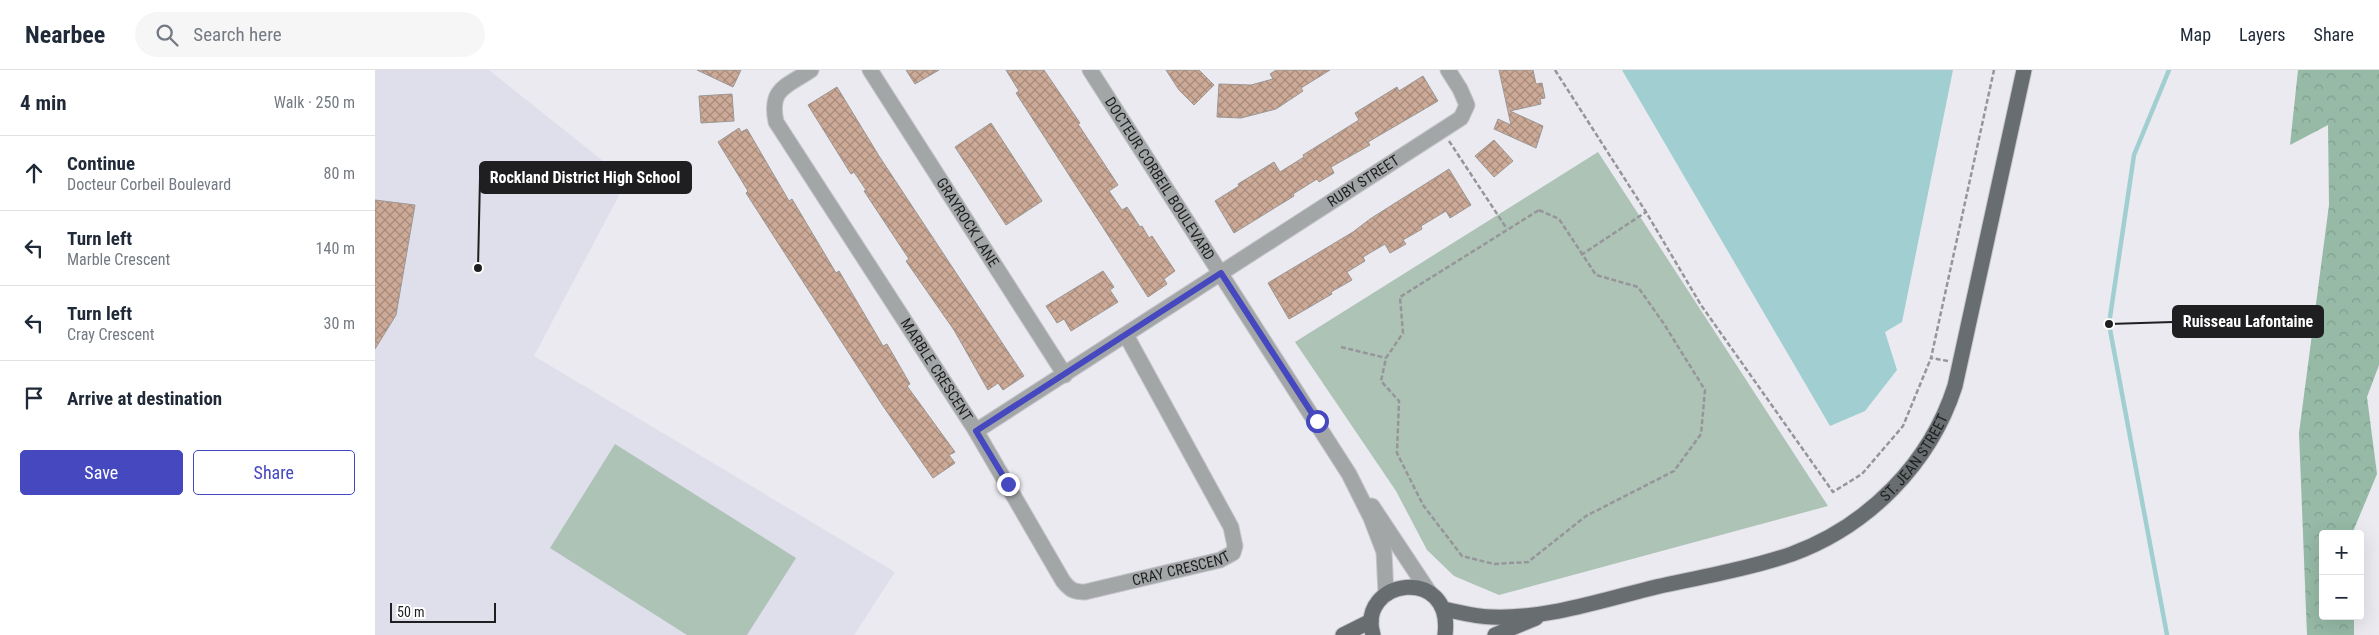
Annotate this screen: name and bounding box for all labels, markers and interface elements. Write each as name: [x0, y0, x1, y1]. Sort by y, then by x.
search box: [135, 12, 485, 57]
text: Nearbee: [25, 21, 105, 49]
icon: search: [153, 21, 181, 49]
text: Search here: [193, 23, 282, 46]
text: Map: [2180, 24, 2211, 45]
text: Layers: [2239, 24, 2286, 45]
text: Share: [2314, 24, 2354, 45]
text: 4 min: [20, 91, 67, 115]
text: Walk · 250 m: [274, 93, 355, 112]
street label: DOCTEUR CORBEIL BOULEVARD: [1101, 94, 1218, 263]
street label: RUBY STREET: [1324, 151, 1403, 211]
text: Continue: [67, 152, 135, 175]
icon: ahead: [20, 159, 48, 187]
callout: Rockland District High School: [480, 162, 691, 193]
text: 80 m: [323, 164, 355, 183]
text: Rockland District High School: [490, 168, 680, 187]
street label: GRAYROCK LANE: [932, 174, 1003, 271]
text: Docteur Corbeil Boulevard: [67, 175, 231, 194]
text: Turn left: [67, 227, 132, 250]
icon: left: [20, 234, 48, 262]
text: 140 m: [316, 239, 355, 258]
text: Marble Crescent: [67, 250, 170, 269]
text: Turn left: [67, 302, 132, 325]
callout: Ruisseau Lafontaine: [2173, 306, 2323, 337]
icon: left: [20, 309, 48, 337]
text: Ruisseau Lafontaine: [2183, 312, 2314, 331]
text: 30 m: [323, 314, 355, 333]
street label: MARBLE CRESCENT: [897, 315, 976, 425]
text: Cray Crescent: [67, 325, 154, 344]
icon: arrive: [20, 384, 48, 412]
text: Arrive at destination: [67, 387, 222, 410]
route start: [1306, 410, 1329, 433]
street label: ST. JEAN STREET: [1876, 411, 1952, 505]
button: Save: [20, 450, 183, 495]
button: Share: [193, 450, 355, 495]
route end: [997, 473, 1020, 496]
map controls: [2319, 530, 2364, 620]
button: +: [2319, 530, 2364, 575]
street label: CRAY CRESCENT: [1130, 547, 1234, 590]
button: −: [2319, 575, 2364, 620]
scale bar: [390, 600, 496, 623]
text: 50 m: [397, 604, 425, 620]

